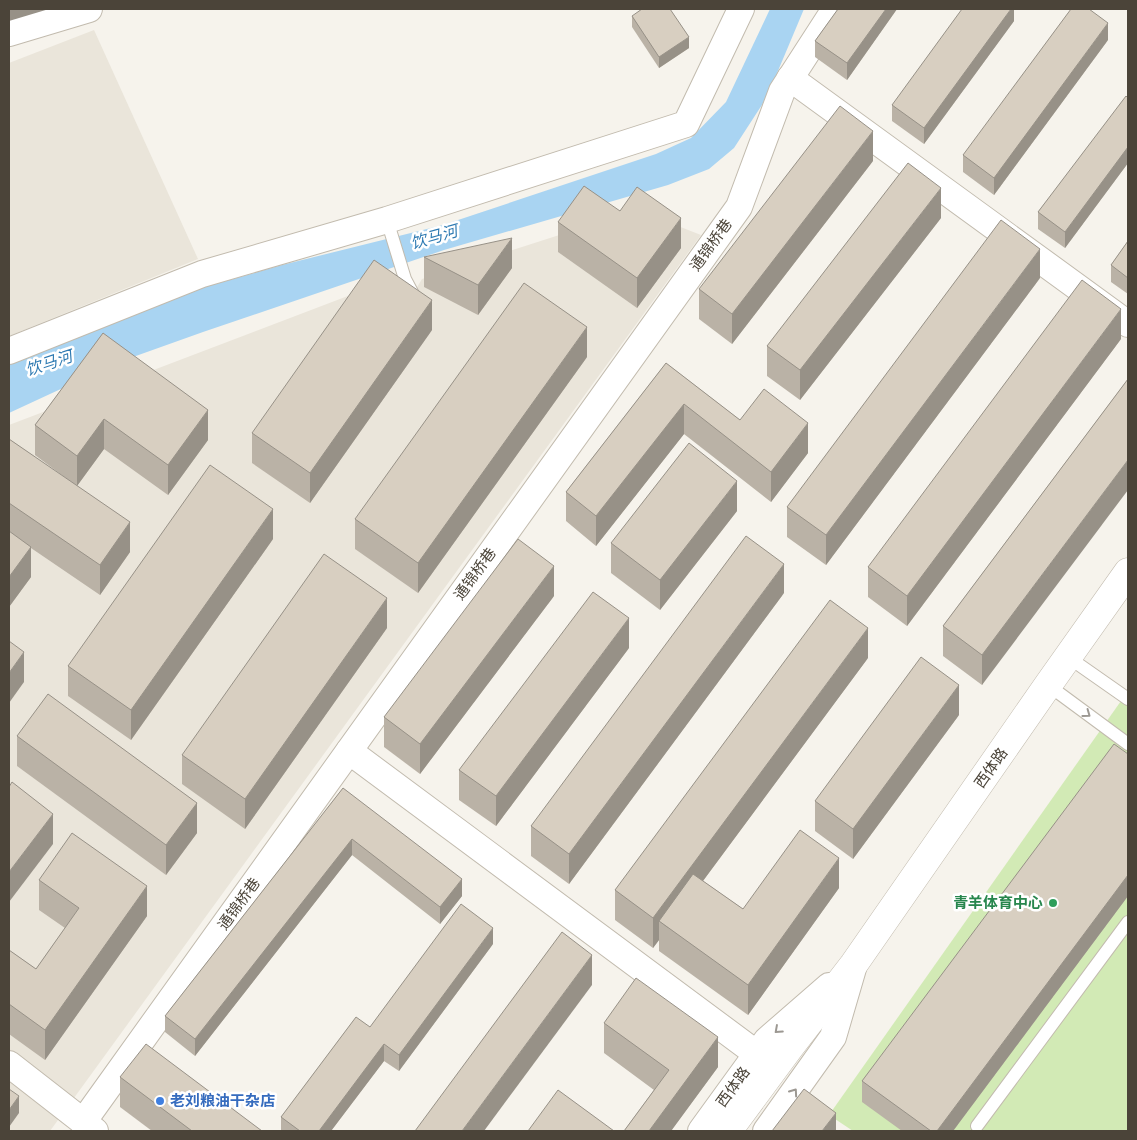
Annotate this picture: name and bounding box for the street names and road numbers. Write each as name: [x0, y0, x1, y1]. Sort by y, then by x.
street label: 通锦桥巷: [686, 215, 736, 275]
street label: 通锦桥巷: [450, 544, 500, 604]
street label: 西体路: [971, 744, 1011, 792]
street label: 通锦桥巷: [214, 874, 264, 934]
street label: 西体路: [712, 1064, 754, 1110]

